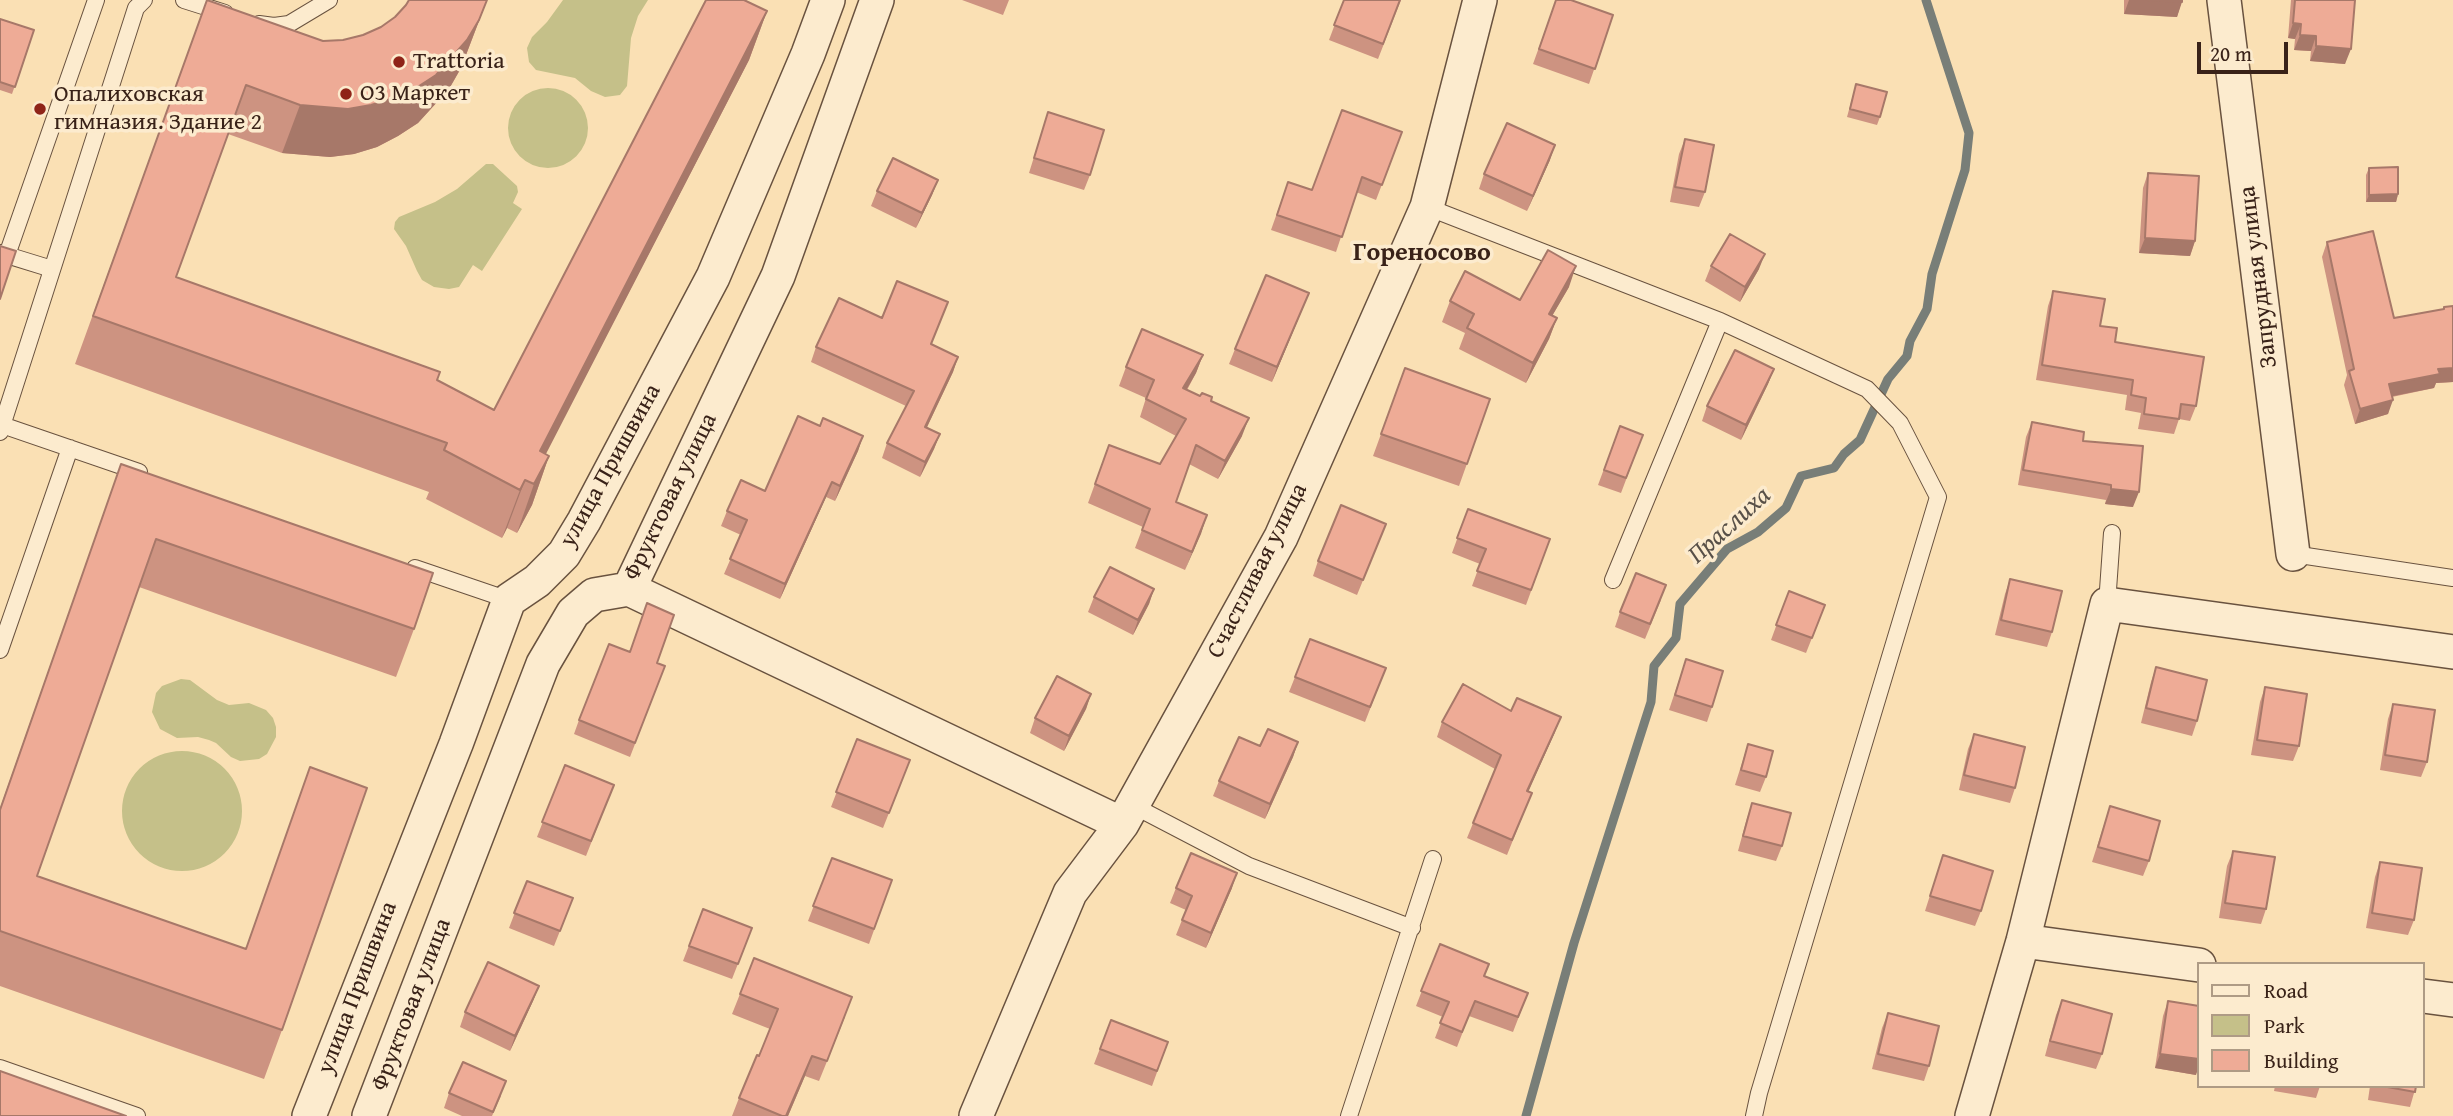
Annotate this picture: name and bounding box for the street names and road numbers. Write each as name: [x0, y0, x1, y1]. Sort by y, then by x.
street label: Запрудная улица: [2234, 184, 2284, 370]
street label: улица Пришвина: [554, 379, 668, 553]
street label: Фруктовая улица: [618, 409, 724, 585]
street label: Счастливая улица: [1202, 479, 1314, 663]
street label: улица Пришвина: [312, 898, 404, 1078]
street label: Фруктовая улица: [366, 915, 458, 1095]

